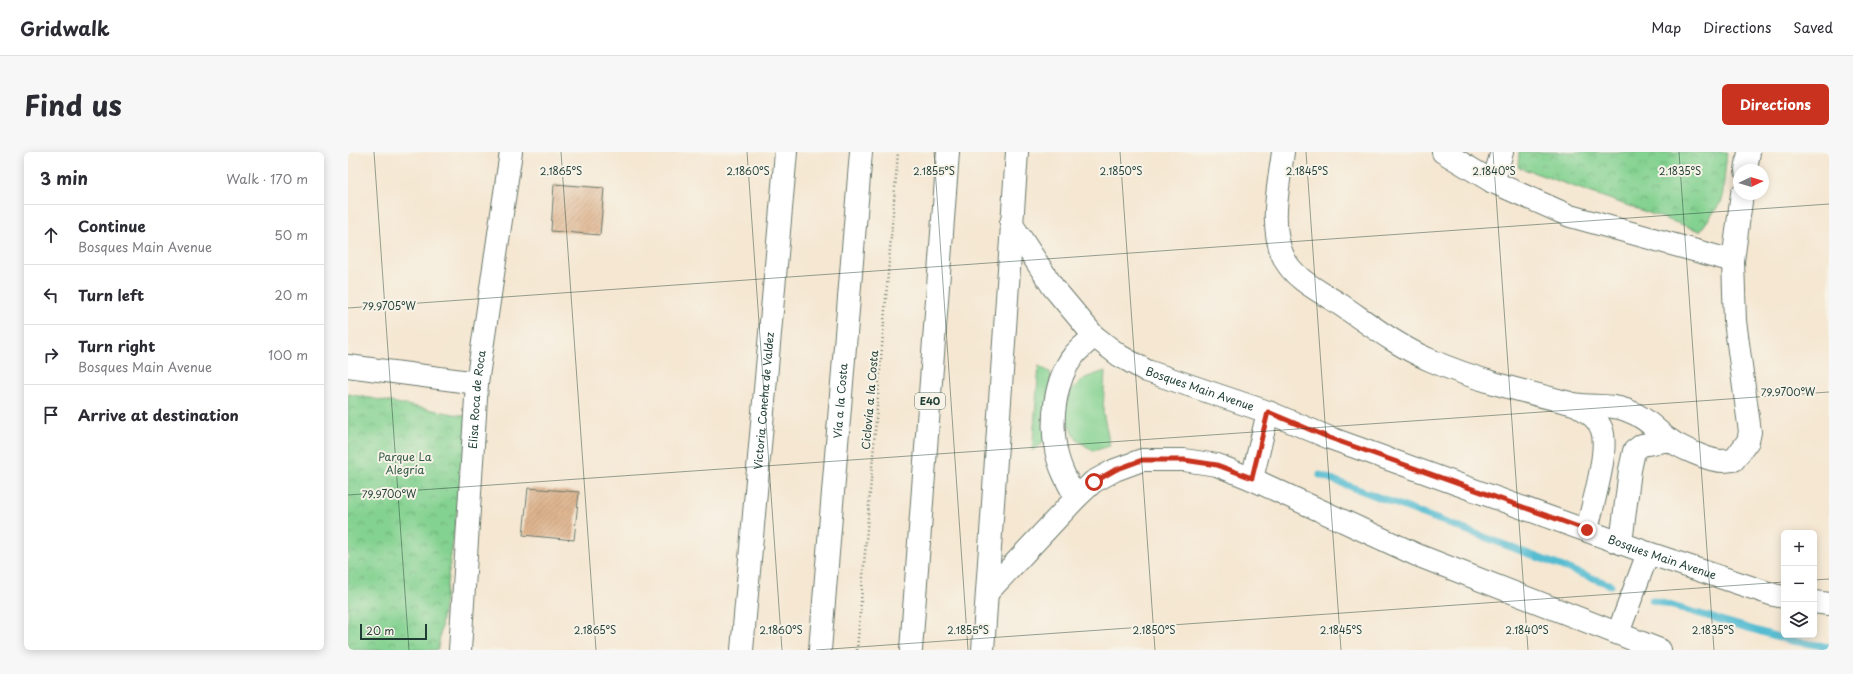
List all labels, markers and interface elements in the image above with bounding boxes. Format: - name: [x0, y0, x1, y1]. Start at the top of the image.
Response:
- text: Gridwalk: [20, 14, 110, 42]
- text: Map: [1651, 17, 1681, 38]
- text: Directions: [1703, 17, 1771, 38]
- text: Saved: [1793, 17, 1833, 38]
- text: Find us: [24, 83, 122, 126]
- button: Directions: [1722, 84, 1829, 125]
- text: 2.1865°S: [540, 163, 582, 178]
- text: 2.1860°S: [726, 163, 770, 178]
- text: 2.1855°S: [913, 163, 955, 178]
- text: 2.1850°S: [1100, 163, 1142, 178]
- text: 2.1845°S: [1286, 163, 1328, 178]
- text: 2.1840°S: [1472, 163, 1516, 178]
- text: 2.1835°S: [1659, 163, 1701, 178]
- north arrow: [1733, 164, 1769, 200]
- text: 3 min: [40, 165, 88, 191]
- text: Walk · 170 m: [226, 169, 308, 188]
- text: Continue: [78, 214, 146, 237]
- icon: ahead: [40, 224, 62, 246]
- text: 50 m: [274, 225, 308, 244]
- text: Bosques Main Avenue: [78, 237, 212, 256]
- text: Turn left: [78, 283, 144, 306]
- icon: left: [40, 284, 62, 306]
- text: 20 m: [274, 285, 308, 304]
- text: 79.9705°W: [362, 298, 416, 313]
- street label: Victoria Concha de Valdez: [749, 331, 778, 470]
- text: Turn right: [78, 334, 155, 357]
- icon: right: [40, 344, 62, 366]
- text: 100 m: [268, 345, 308, 364]
- street label: Elisa Roca de Roca: [464, 349, 490, 449]
- street label: Ciclovía a la Costa: [857, 349, 882, 450]
- text: Bosques Main Avenue: [78, 357, 212, 376]
- street label: Bosques Main Avenue: [1144, 362, 1257, 415]
- street label: Vía a la Costa: [828, 363, 852, 439]
- text: 79.9700°W: [1761, 384, 1816, 399]
- road number: E40: [915, 393, 945, 409]
- text: Arrive at destination: [78, 403, 239, 426]
- icon: arrive: [40, 404, 62, 426]
- park label: Parque La Alegría: [378, 448, 432, 478]
- route start: [1085, 473, 1103, 491]
- text: 79.9700°W: [362, 486, 417, 501]
- route end: [1578, 521, 1596, 539]
- street label: Bosques Main Avenue: [1606, 530, 1719, 583]
- map controls: [1781, 530, 1817, 638]
- button: +: [1781, 530, 1817, 566]
- button: −: [1781, 566, 1817, 602]
- button: layers: [1781, 602, 1817, 638]
- scale bar: [360, 622, 427, 641]
- text: 20 m: [366, 622, 394, 639]
- text: 2.1865°S: [574, 622, 616, 637]
- text: 2.1860°S: [759, 622, 803, 637]
- text: 2.1855°S: [947, 622, 989, 637]
- text: 2.1850°S: [1133, 622, 1175, 637]
- text: 2.1845°S: [1320, 622, 1362, 637]
- text: 2.1840°S: [1505, 622, 1549, 637]
- text: 2.1835°S: [1692, 622, 1734, 637]

